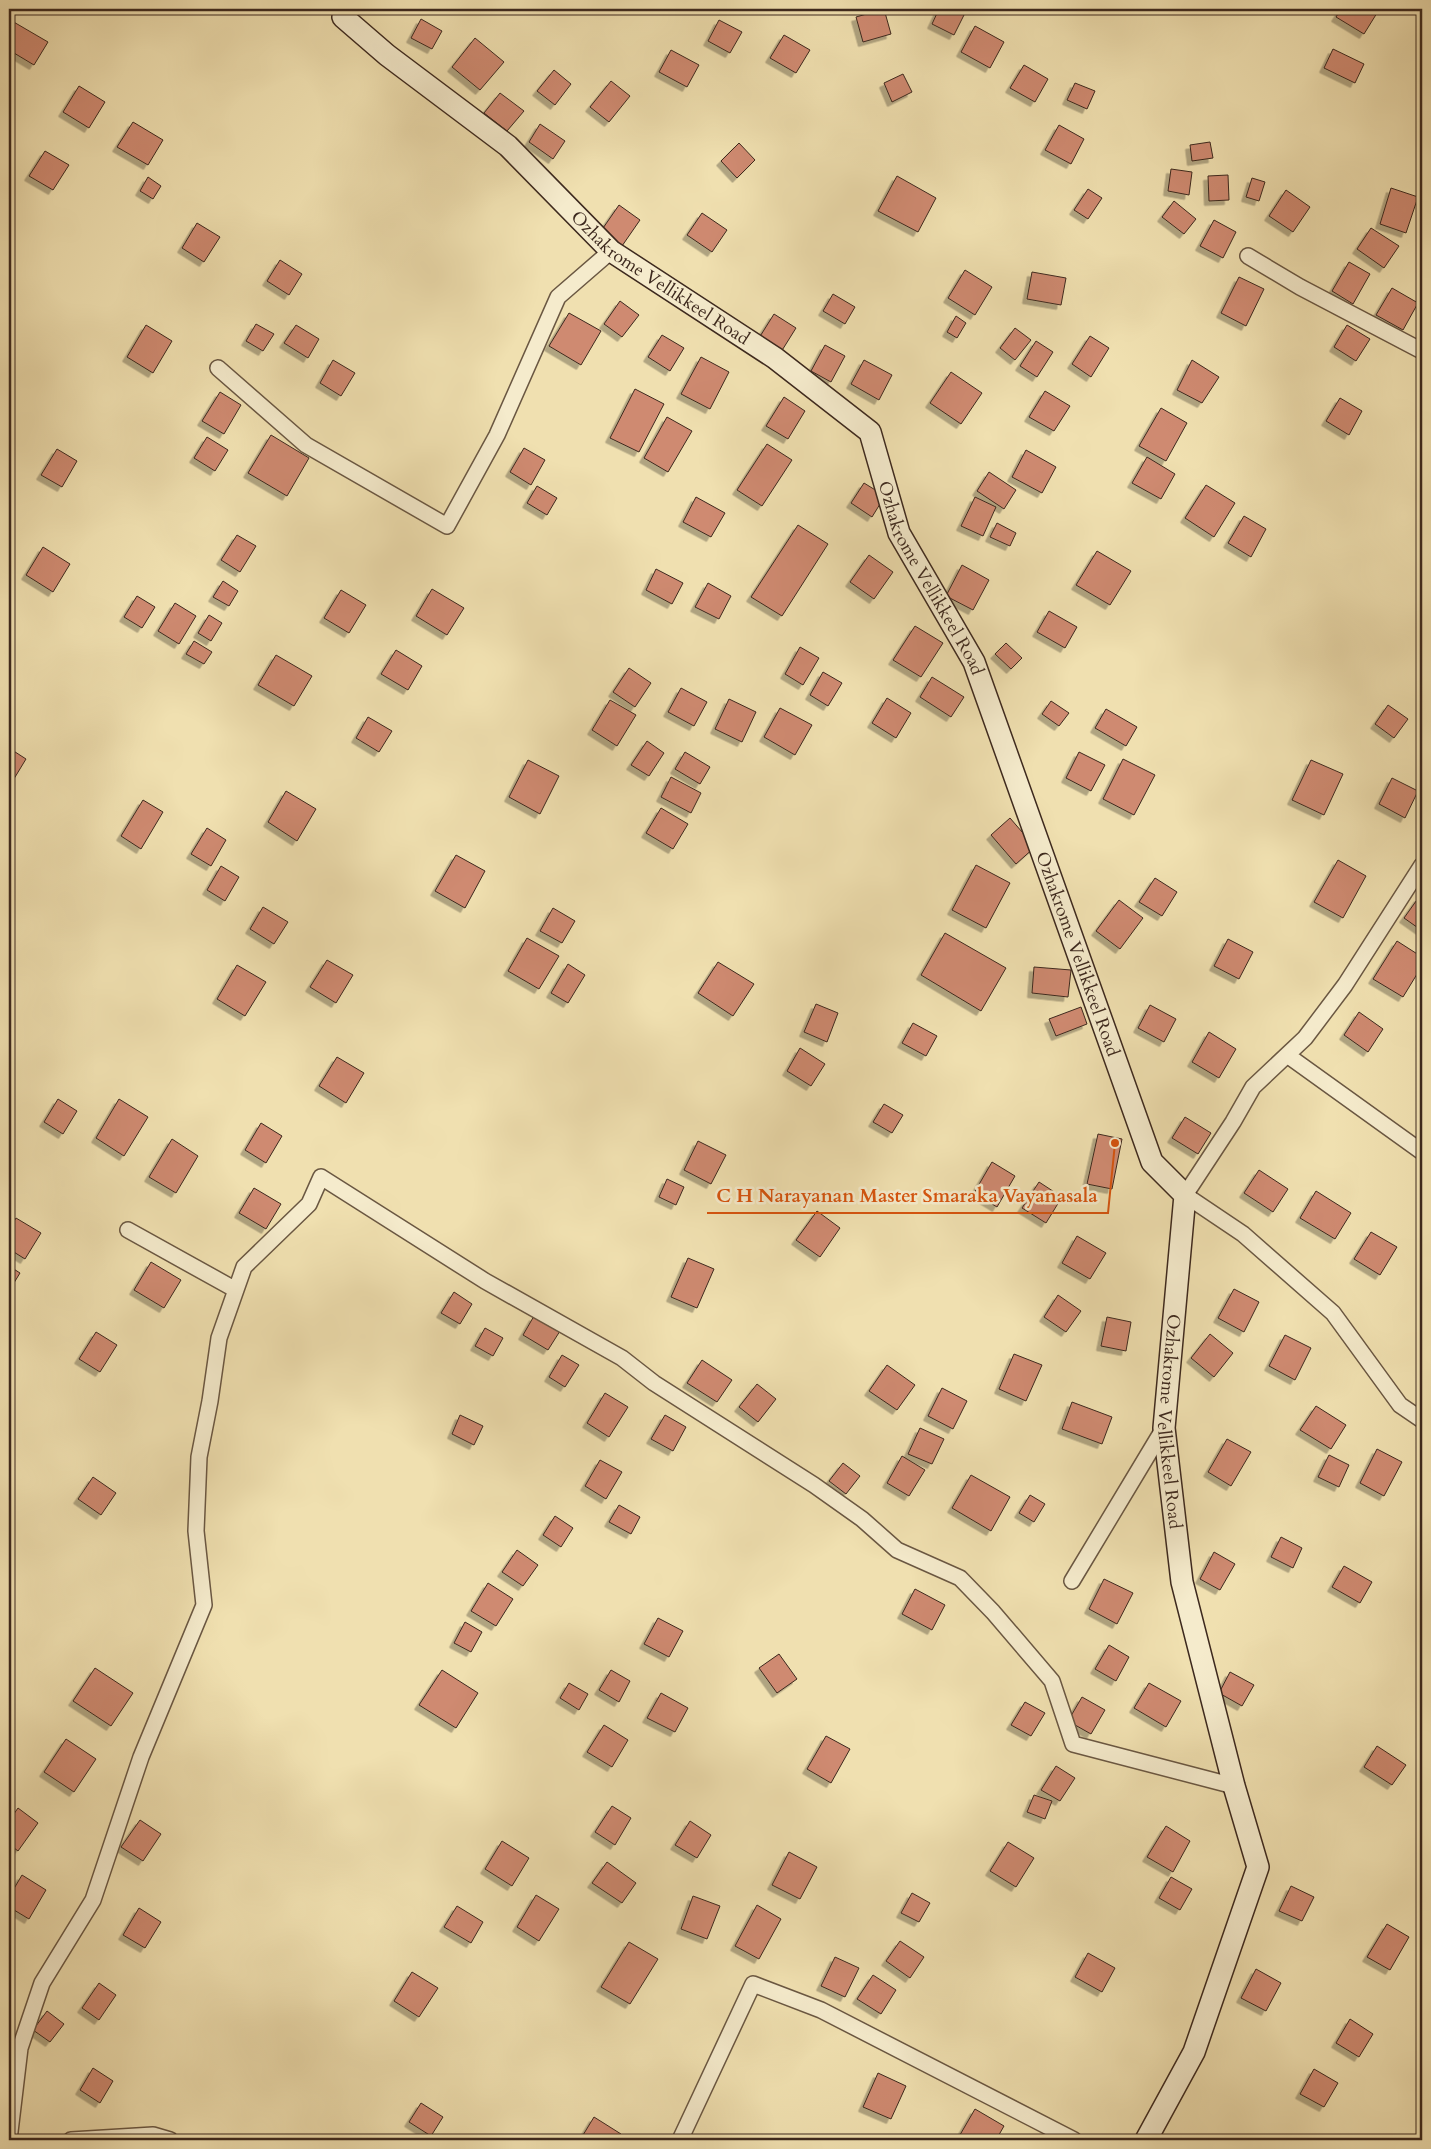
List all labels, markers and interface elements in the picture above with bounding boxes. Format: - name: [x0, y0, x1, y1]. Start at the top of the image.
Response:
- street label: Ozhakrome Vellikkeel Road: [565, 205, 755, 351]
- street label: Ozhakrome Vellikkeel Road: [872, 478, 990, 679]
- street label: Ozhakrome Vellikkeel Road: [1029, 848, 1126, 1060]
- callout: C H Narayanan Master Smaraka Vayanasala: [707, 1179, 1108, 1213]
- text: C H Narayanan Master Smaraka Vayanasala: [716, 1183, 1098, 1209]
- street label: Ozhakrome Vellikkeel Road: [1151, 1313, 1188, 1531]

